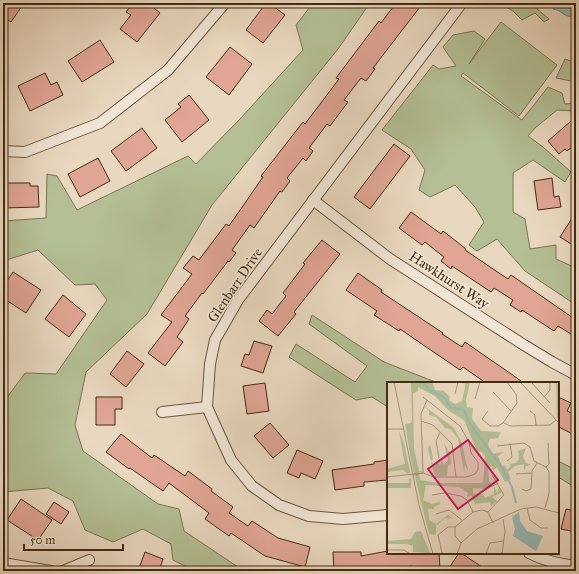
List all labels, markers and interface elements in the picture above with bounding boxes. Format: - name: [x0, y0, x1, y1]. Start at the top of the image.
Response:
- street label: Glenbarr Drive: [204, 244, 266, 325]
- street label: Hawkhurst Way: [406, 248, 493, 312]
- inset map: [387, 382, 559, 554]
- scale bar: [24, 526, 123, 552]
- text: 50 m: [30, 533, 55, 547]

